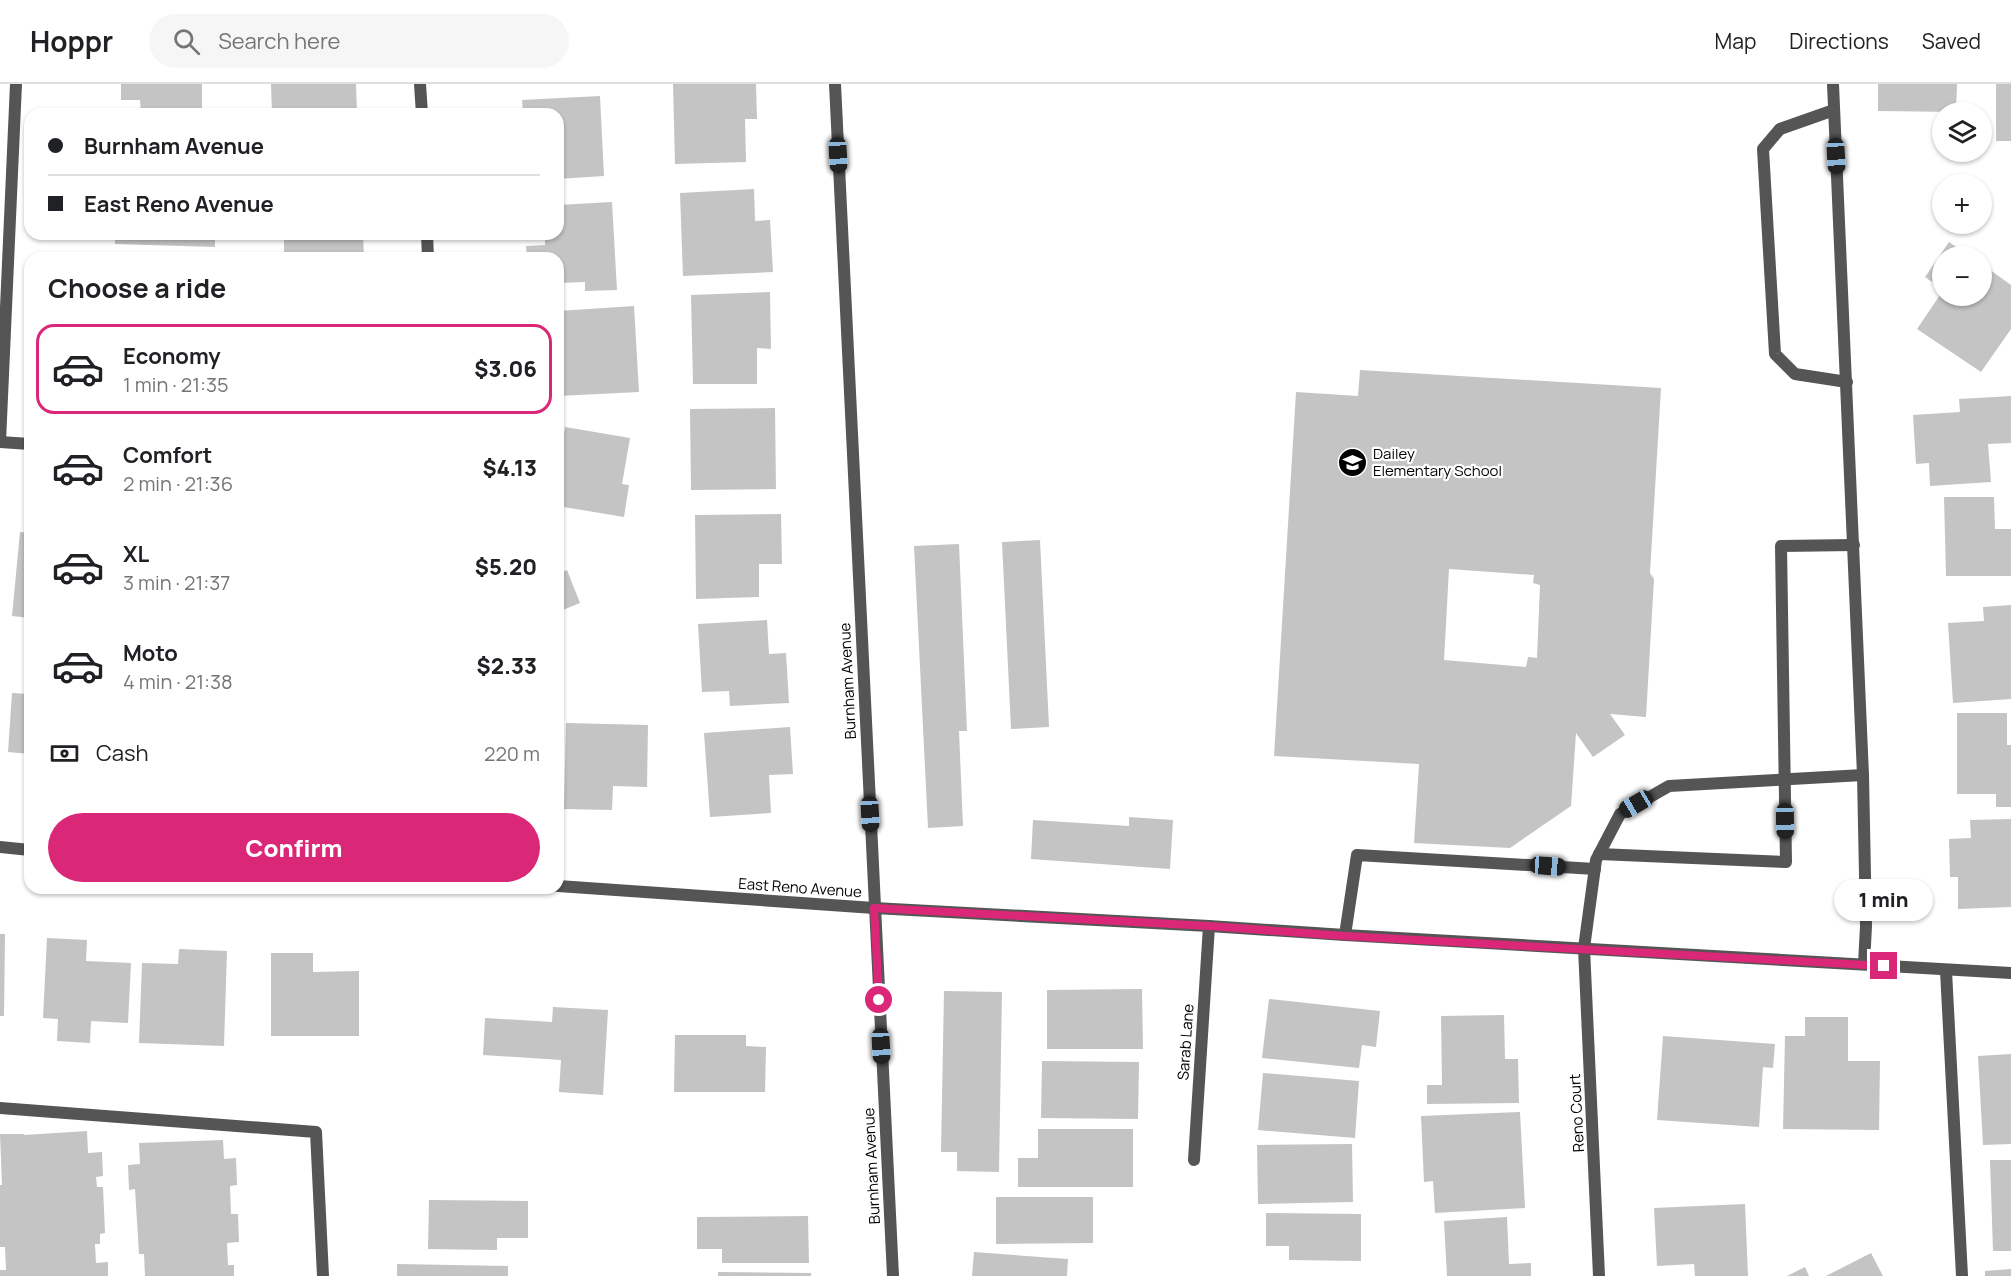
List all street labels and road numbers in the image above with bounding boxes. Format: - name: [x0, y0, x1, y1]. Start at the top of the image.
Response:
- street label: Burnham Avenue: [834, 622, 861, 740]
- street label: East Reno Avenue: [738, 873, 863, 902]
- street label: Sarab Lane: [1172, 1003, 1199, 1081]
- street label: Reno Court: [1564, 1073, 1589, 1153]
- street label: Burnham Avenue: [858, 1107, 885, 1225]

